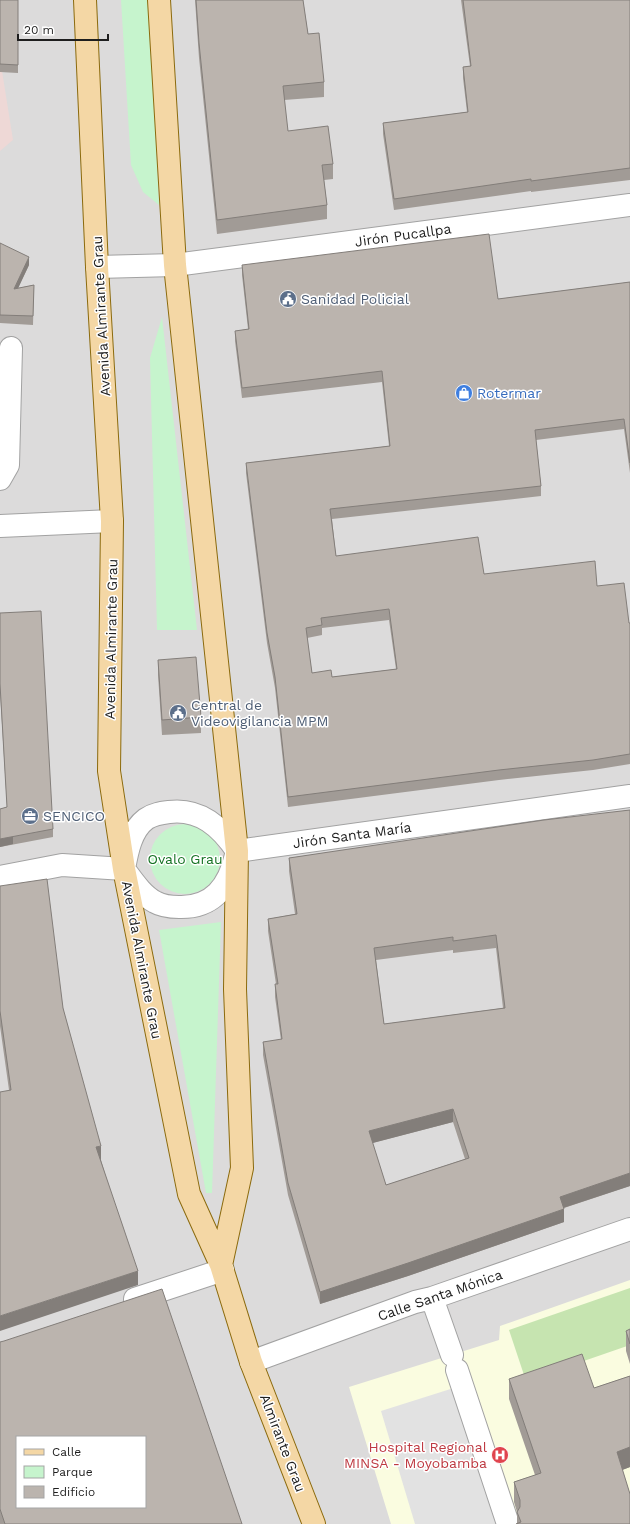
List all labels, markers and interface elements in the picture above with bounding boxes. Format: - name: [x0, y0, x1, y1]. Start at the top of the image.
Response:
- scale bar: [18, 16, 108, 42]
- text: 20 m: [24, 23, 54, 37]
- street label: Jirón Pucallpa: [354, 220, 452, 250]
- street label: Avenida Almirante Grau: [89, 235, 113, 397]
- public building icon: Sanidad Policial: [278, 289, 298, 309]
- place label: Sanidad Policial: [301, 291, 410, 307]
- shop icon: Rotermar: [454, 383, 474, 403]
- place label: Rotermar: [477, 385, 541, 401]
- street label: Avenida Almirante Grau: [102, 559, 120, 719]
- place label: Central de Videovigilancia MPM: [191, 697, 329, 729]
- public building icon: Central de Videovigilancia MPM: [168, 703, 188, 723]
- office icon: SENCICO: [20, 806, 40, 826]
- place label: SENCICO: [43, 808, 105, 824]
- street label: Jirón Santa María: [292, 819, 412, 851]
- park label: Ovalo Grau: [147, 851, 223, 867]
- street label: Avenida Almirante Grau: [119, 880, 165, 1040]
- street label: Calle Santa Mónica: [376, 1266, 505, 1324]
- street label: Almirante Grau: [257, 1392, 309, 1494]
- legend: [16, 1436, 146, 1508]
- place label: Hospital Regional MINSA - Moyobamba: [344, 1439, 488, 1471]
- text: Calle: [52, 1445, 81, 1459]
- hospital icon: Hospital Regional MINSA - Moyobamba: [490, 1445, 510, 1465]
- text: Parque: [52, 1465, 93, 1479]
- text: Edificio: [52, 1485, 95, 1499]

